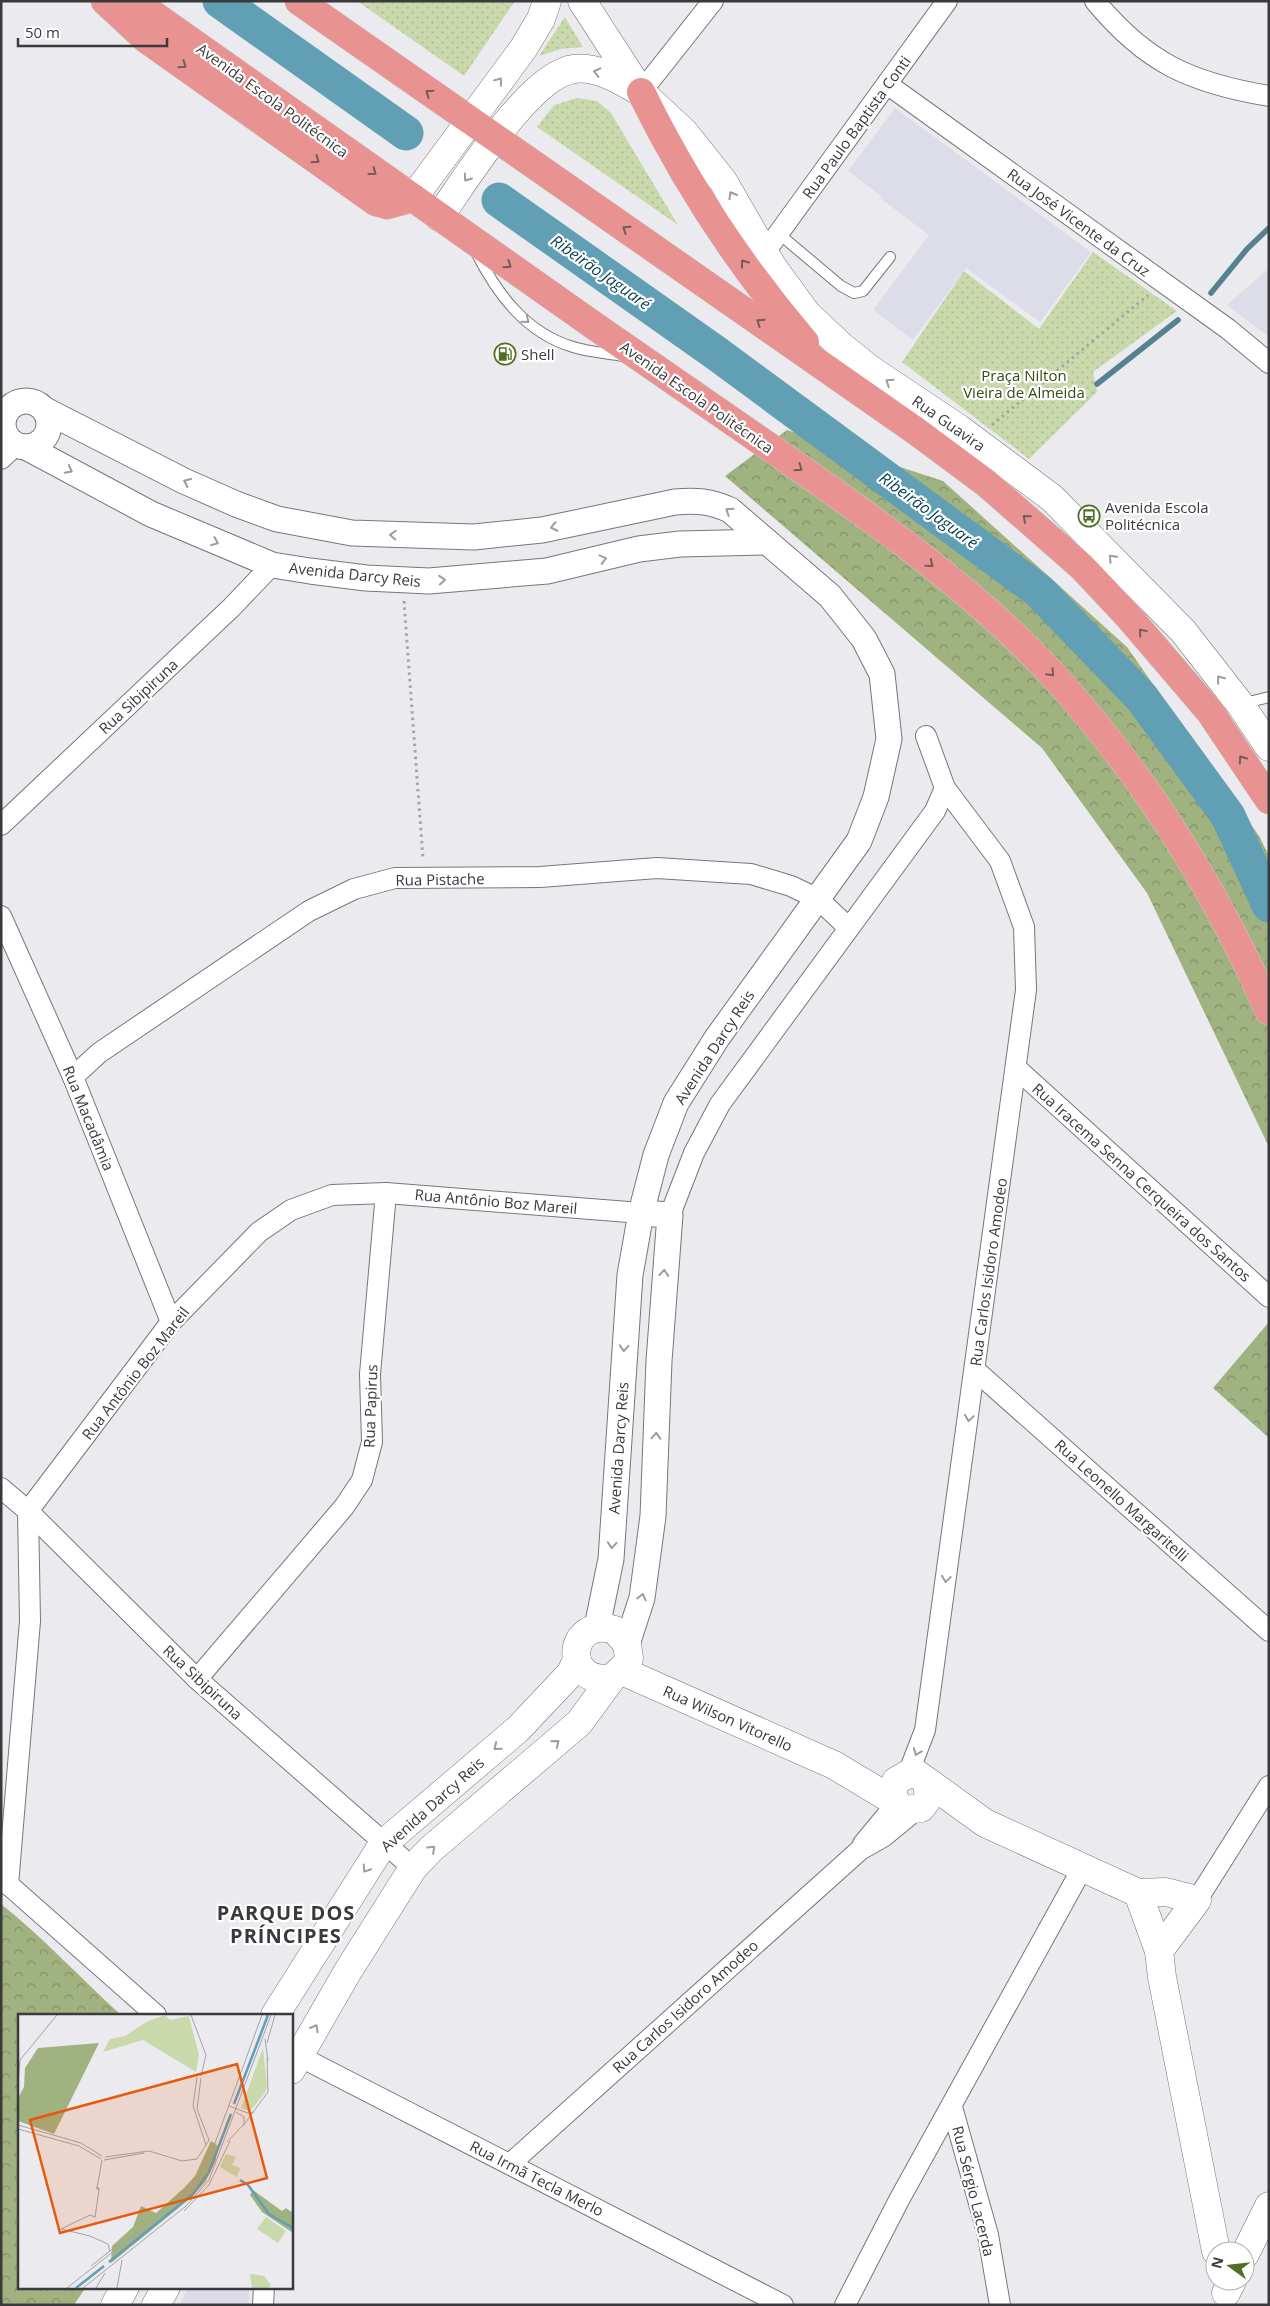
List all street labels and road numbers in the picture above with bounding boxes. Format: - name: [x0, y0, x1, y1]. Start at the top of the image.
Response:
- street label: Avenida Escola Politécnica: [193, 38, 353, 162]
- street label: Rua Paulo Baptista Conti: [797, 52, 915, 202]
- street label: Rua José Vicente da Cruz: [1004, 163, 1154, 281]
- street label: Avenida Escola Politécnica: [616, 336, 778, 458]
- street label: Rua Guavira: [909, 390, 989, 456]
- street label: Avenida Darcy Reis: [288, 557, 422, 591]
- street label: Rua Sibipiruna: [94, 654, 182, 738]
- street label: Rua Pistache: [395, 868, 485, 890]
- street label: Avenida Darcy Reis: [670, 986, 758, 1108]
- street label: Rua Macadâmia: [59, 1063, 119, 1173]
- street label: Rua Iracema Senna Cerqueira dos Santos: [1028, 1078, 1256, 1286]
- street label: Rua Carlos Isidoro Amodeo: [965, 1177, 1011, 1367]
- street label: Rua Antônio Boz Mareil: [414, 1184, 578, 1218]
- street label: Rua Antônio Boz Mareil: [77, 1303, 193, 1443]
- street label: Rua Papirus: [359, 1364, 381, 1448]
- street label: Avenida Darcy Reis: [603, 1381, 633, 1515]
- street label: Rua Leonello Margaritelli: [1051, 1435, 1193, 1565]
- street label: Rua Sibipiruna: [159, 1640, 247, 1724]
- street label: Rua Wilson Vitorello: [660, 1680, 796, 1756]
- street label: Avenida Darcy Reis: [376, 1752, 488, 1856]
- street label: Rua Carlos Isidoro Amodeo: [608, 1935, 762, 2077]
- street label: Rua Sérgio Lacerda: [948, 2124, 1000, 2258]
- street label: Rua Irmã Tecla Merlo: [467, 2136, 607, 2220]

